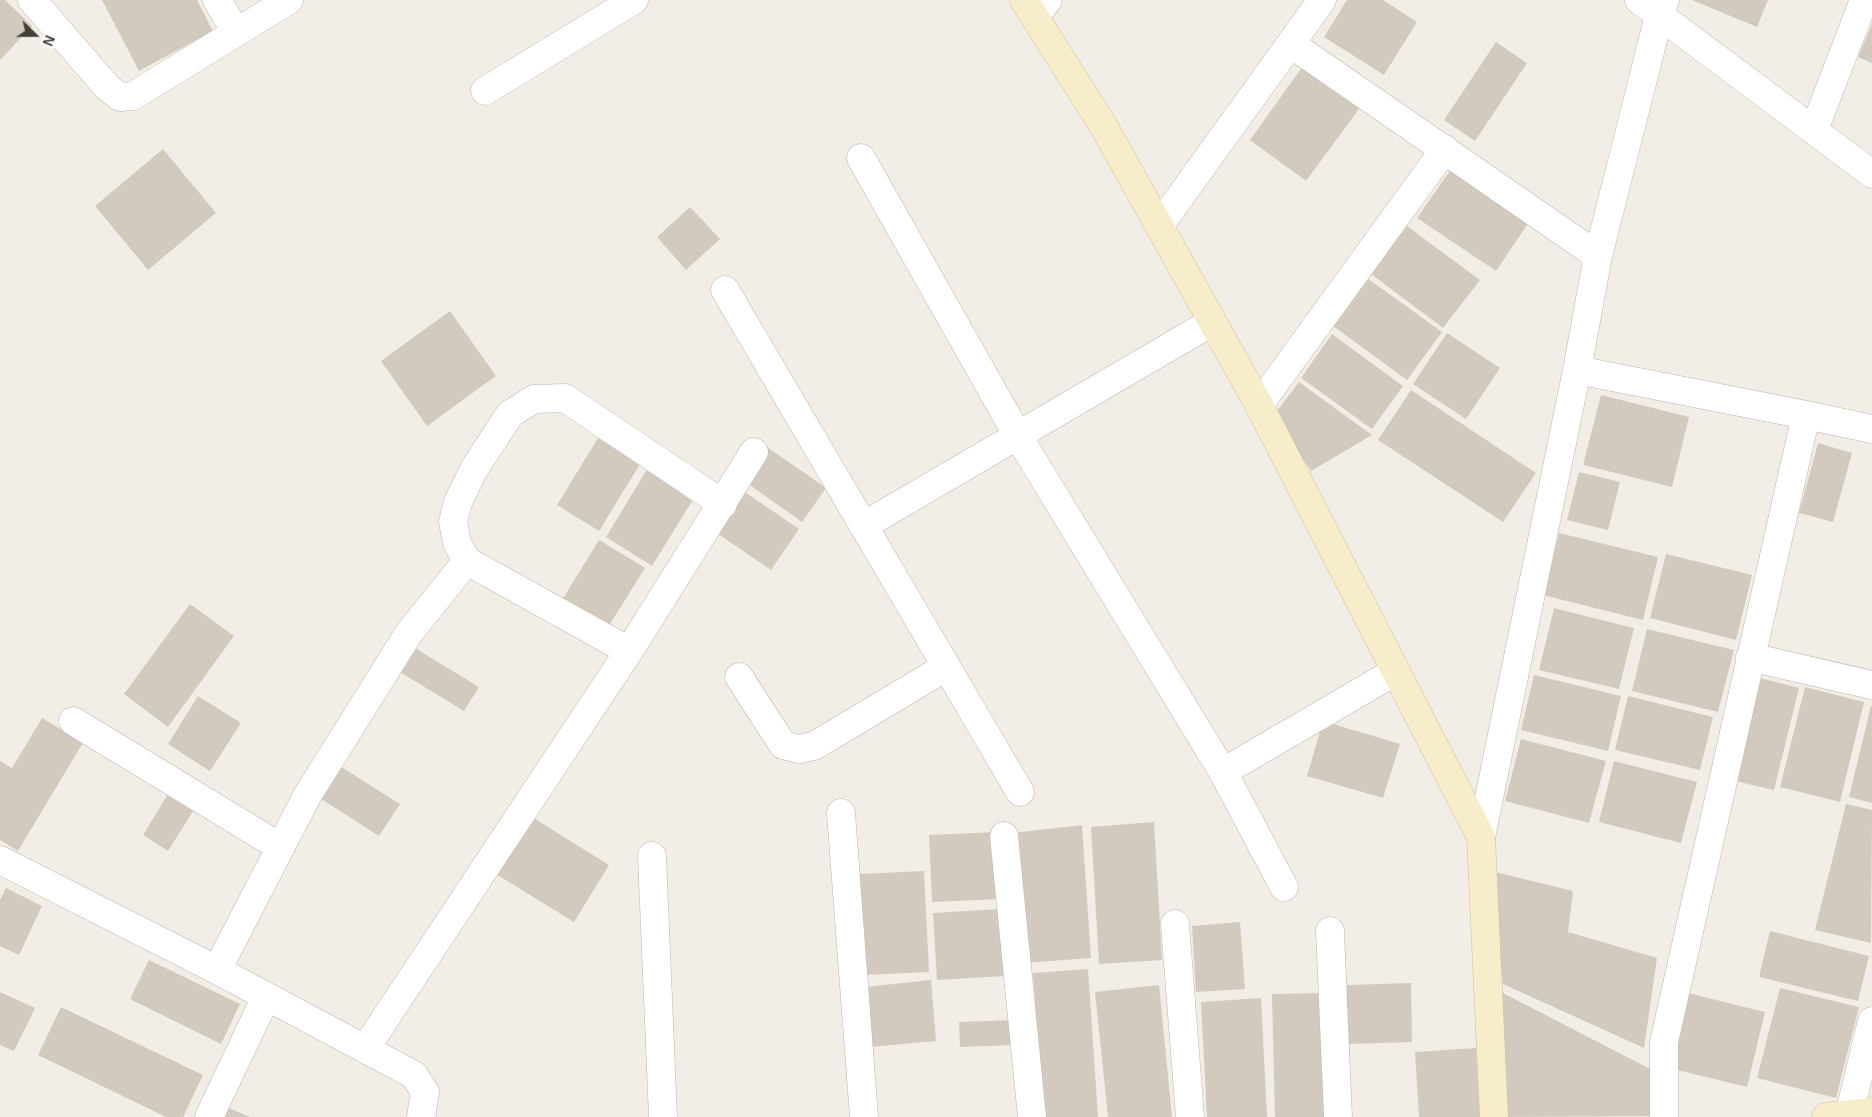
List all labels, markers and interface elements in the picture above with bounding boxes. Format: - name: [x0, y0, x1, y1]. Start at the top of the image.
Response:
- north arrow: [10, 10, 60, 60]
- text: N: [40, 33, 58, 48]

